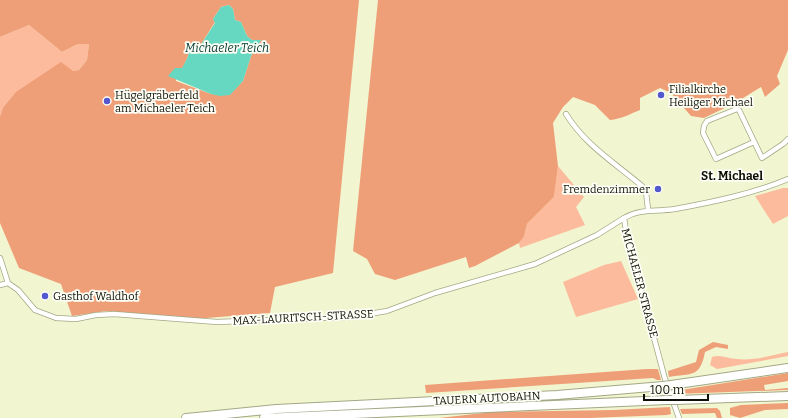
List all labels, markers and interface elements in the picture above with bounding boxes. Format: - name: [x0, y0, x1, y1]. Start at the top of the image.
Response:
- water label: Michaeler Teich: [185, 41, 269, 55]
- place label: Filialkirche Heiliger Michael: [669, 83, 753, 109]
- place label: Hügelgräberfeld am Michaeler Teich: [115, 89, 215, 115]
- marker: Filialkirche Heiliger Michael: [656, 90, 666, 100]
- marker: Hügelgräberfeld am Michaeler Teich: [102, 96, 112, 106]
- district label: St. Michael: [701, 169, 763, 183]
- place label: Fremdenzimmer: [563, 183, 650, 196]
- marker: Fremdenzimmer: [653, 184, 663, 194]
- street label: MICHAELER STRASSE: [619, 227, 660, 339]
- place label: Gasthof Waldhof: [53, 290, 140, 303]
- marker: Gasthof Waldhof: [40, 291, 50, 301]
- street label: MAX-LAURITSCH-STRASSE: [232, 307, 374, 328]
- scale bar: [644, 376, 708, 402]
- text: 100 m: [650, 383, 685, 397]
- street label: TAUERN AUTOBAHN: [433, 389, 541, 408]

